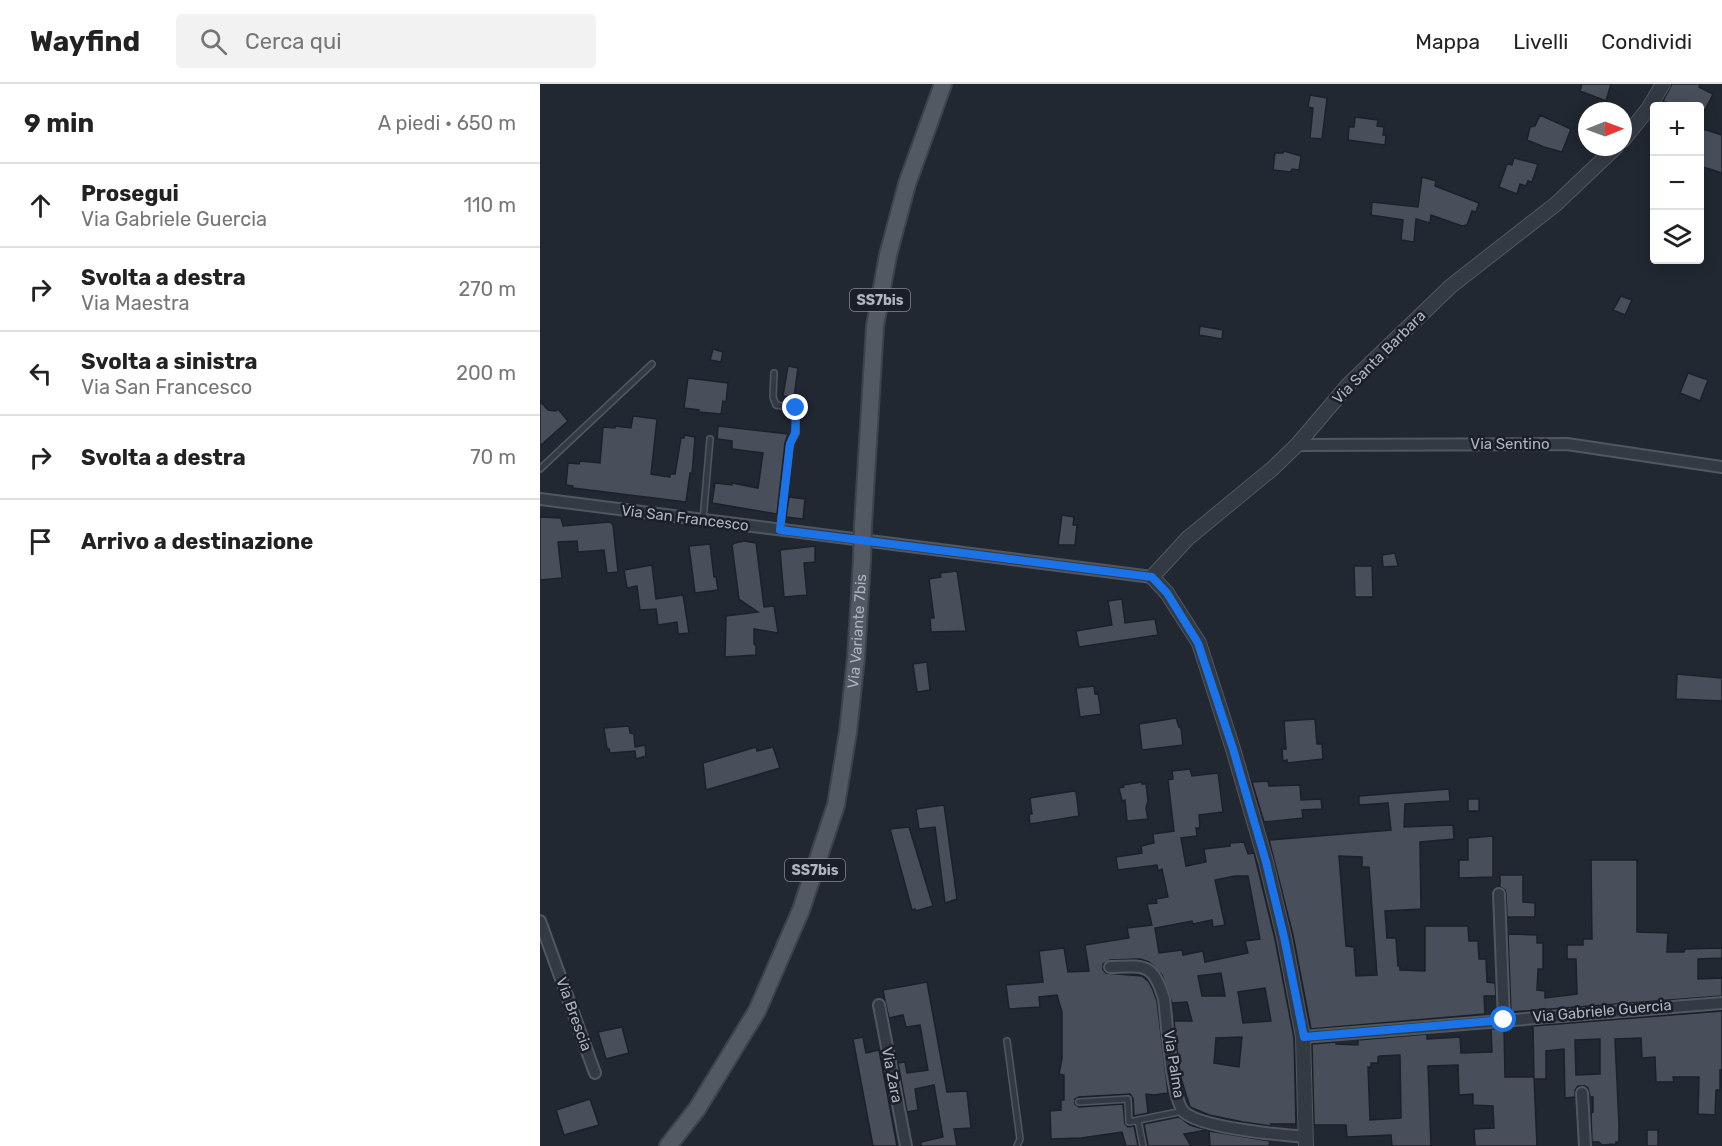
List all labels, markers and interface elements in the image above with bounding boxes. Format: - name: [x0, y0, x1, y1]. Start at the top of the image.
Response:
- search box: [176, 14, 596, 68]
- text: Wayfind: [30, 25, 140, 58]
- icon: search: [197, 25, 230, 58]
- text: Cerca qui: [245, 28, 342, 55]
- text: Mappa: [1415, 29, 1480, 54]
- text: Livelli: [1513, 29, 1568, 54]
- text: Condividi: [1601, 29, 1692, 54]
- north arrow: [1578, 102, 1632, 156]
- map controls: [1650, 102, 1704, 264]
- button: +: [1650, 102, 1704, 156]
- text: 9 min: [24, 108, 94, 139]
- text: A piedi · 650 m: [378, 111, 516, 135]
- button: −: [1650, 156, 1704, 210]
- text: Prosegui: [81, 180, 179, 207]
- icon: ahead: [24, 189, 57, 222]
- text: 110 m: [464, 193, 516, 217]
- text: Via Gabriele Guercia: [81, 207, 267, 231]
- button: layers: [1650, 210, 1704, 264]
- text: Svolta a destra: [81, 264, 246, 291]
- icon: right: [24, 273, 57, 306]
- text: 270 m: [459, 277, 516, 301]
- road number: SS7bis: [850, 289, 910, 311]
- text: Via Maestra: [81, 291, 189, 315]
- street label: Via Santa Barbara: [1328, 306, 1430, 408]
- text: Svolta a sinistra: [81, 348, 258, 375]
- icon: left: [24, 357, 57, 390]
- text: 200 m: [456, 361, 516, 385]
- text: Via San Francesco: [81, 375, 252, 399]
- route end: [782, 394, 808, 420]
- street label: Via Sentino: [1470, 435, 1550, 453]
- icon: right: [24, 441, 57, 474]
- text: Svolta a destra: [81, 444, 246, 471]
- text: 70 m: [470, 445, 516, 469]
- street label: Via San Francesco: [620, 501, 750, 535]
- icon: arrive: [24, 525, 57, 558]
- text: Arrivo a destinazione: [81, 528, 313, 555]
- street label: Via Variante 7bis: [844, 573, 870, 689]
- road number: SS7bis: [785, 859, 845, 881]
- street label: Via Brescia: [552, 975, 596, 1053]
- street label: Via Gabriele Guercia: [1532, 996, 1672, 1026]
- route start: [1490, 1006, 1516, 1032]
- street label: Via Palma: [1160, 1029, 1188, 1099]
- street label: Via Zara: [878, 1046, 906, 1104]

